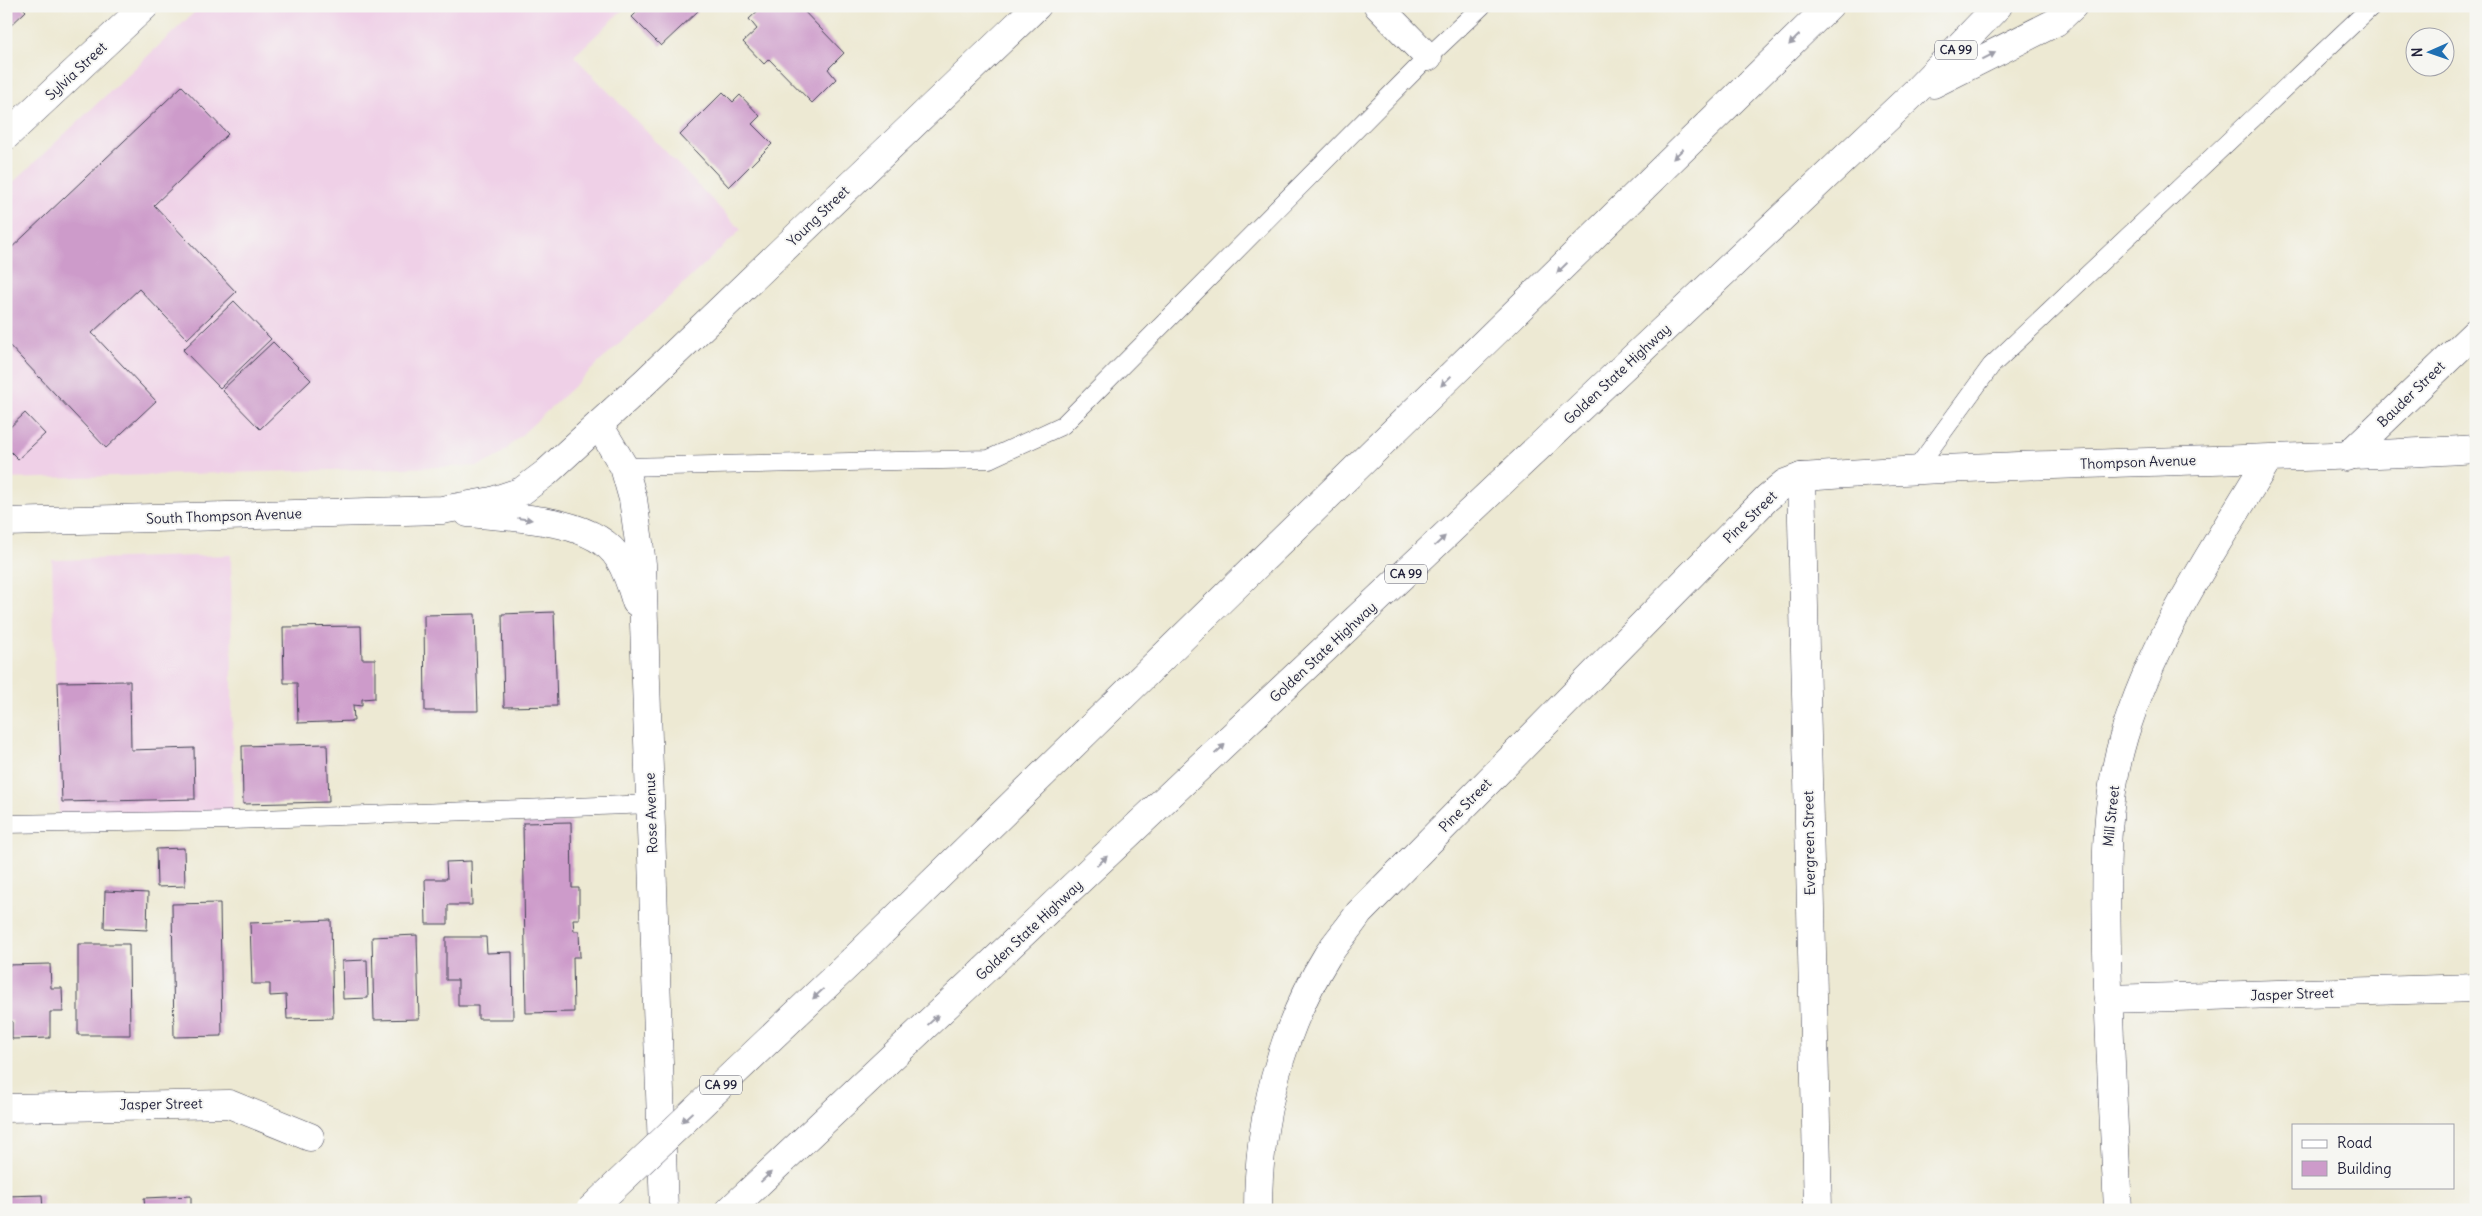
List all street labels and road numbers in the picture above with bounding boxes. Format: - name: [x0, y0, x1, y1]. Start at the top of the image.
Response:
- street label: Sylvia Street: [42, 38, 111, 104]
- road number: CA 99: [1935, 40, 1977, 60]
- street label: Young Street: [783, 182, 853, 250]
- street label: Golden State Highway: [1560, 320, 1674, 428]
- street label: Bauder Street: [2373, 357, 2449, 431]
- street label: Thompson Avenue: [2080, 451, 2196, 473]
- street label: Pine Street: [1719, 487, 1781, 547]
- street label: South Thompson Avenue: [146, 504, 302, 528]
- road number: CA 99: [1385, 564, 1427, 584]
- street label: Golden State Highway: [1266, 598, 1380, 706]
- street label: Rose Avenue: [641, 772, 661, 854]
- street label: Pine Street: [1435, 774, 1495, 836]
- street label: Mill Street: [2099, 784, 2123, 847]
- street label: Evergreen Street: [1799, 790, 1819, 896]
- street label: Golden State Highway: [972, 876, 1086, 984]
- street label: Jasper Street: [2250, 984, 2334, 1004]
- road number: CA 99: [700, 1076, 742, 1094]
- street label: Jasper Street: [119, 1094, 203, 1114]

